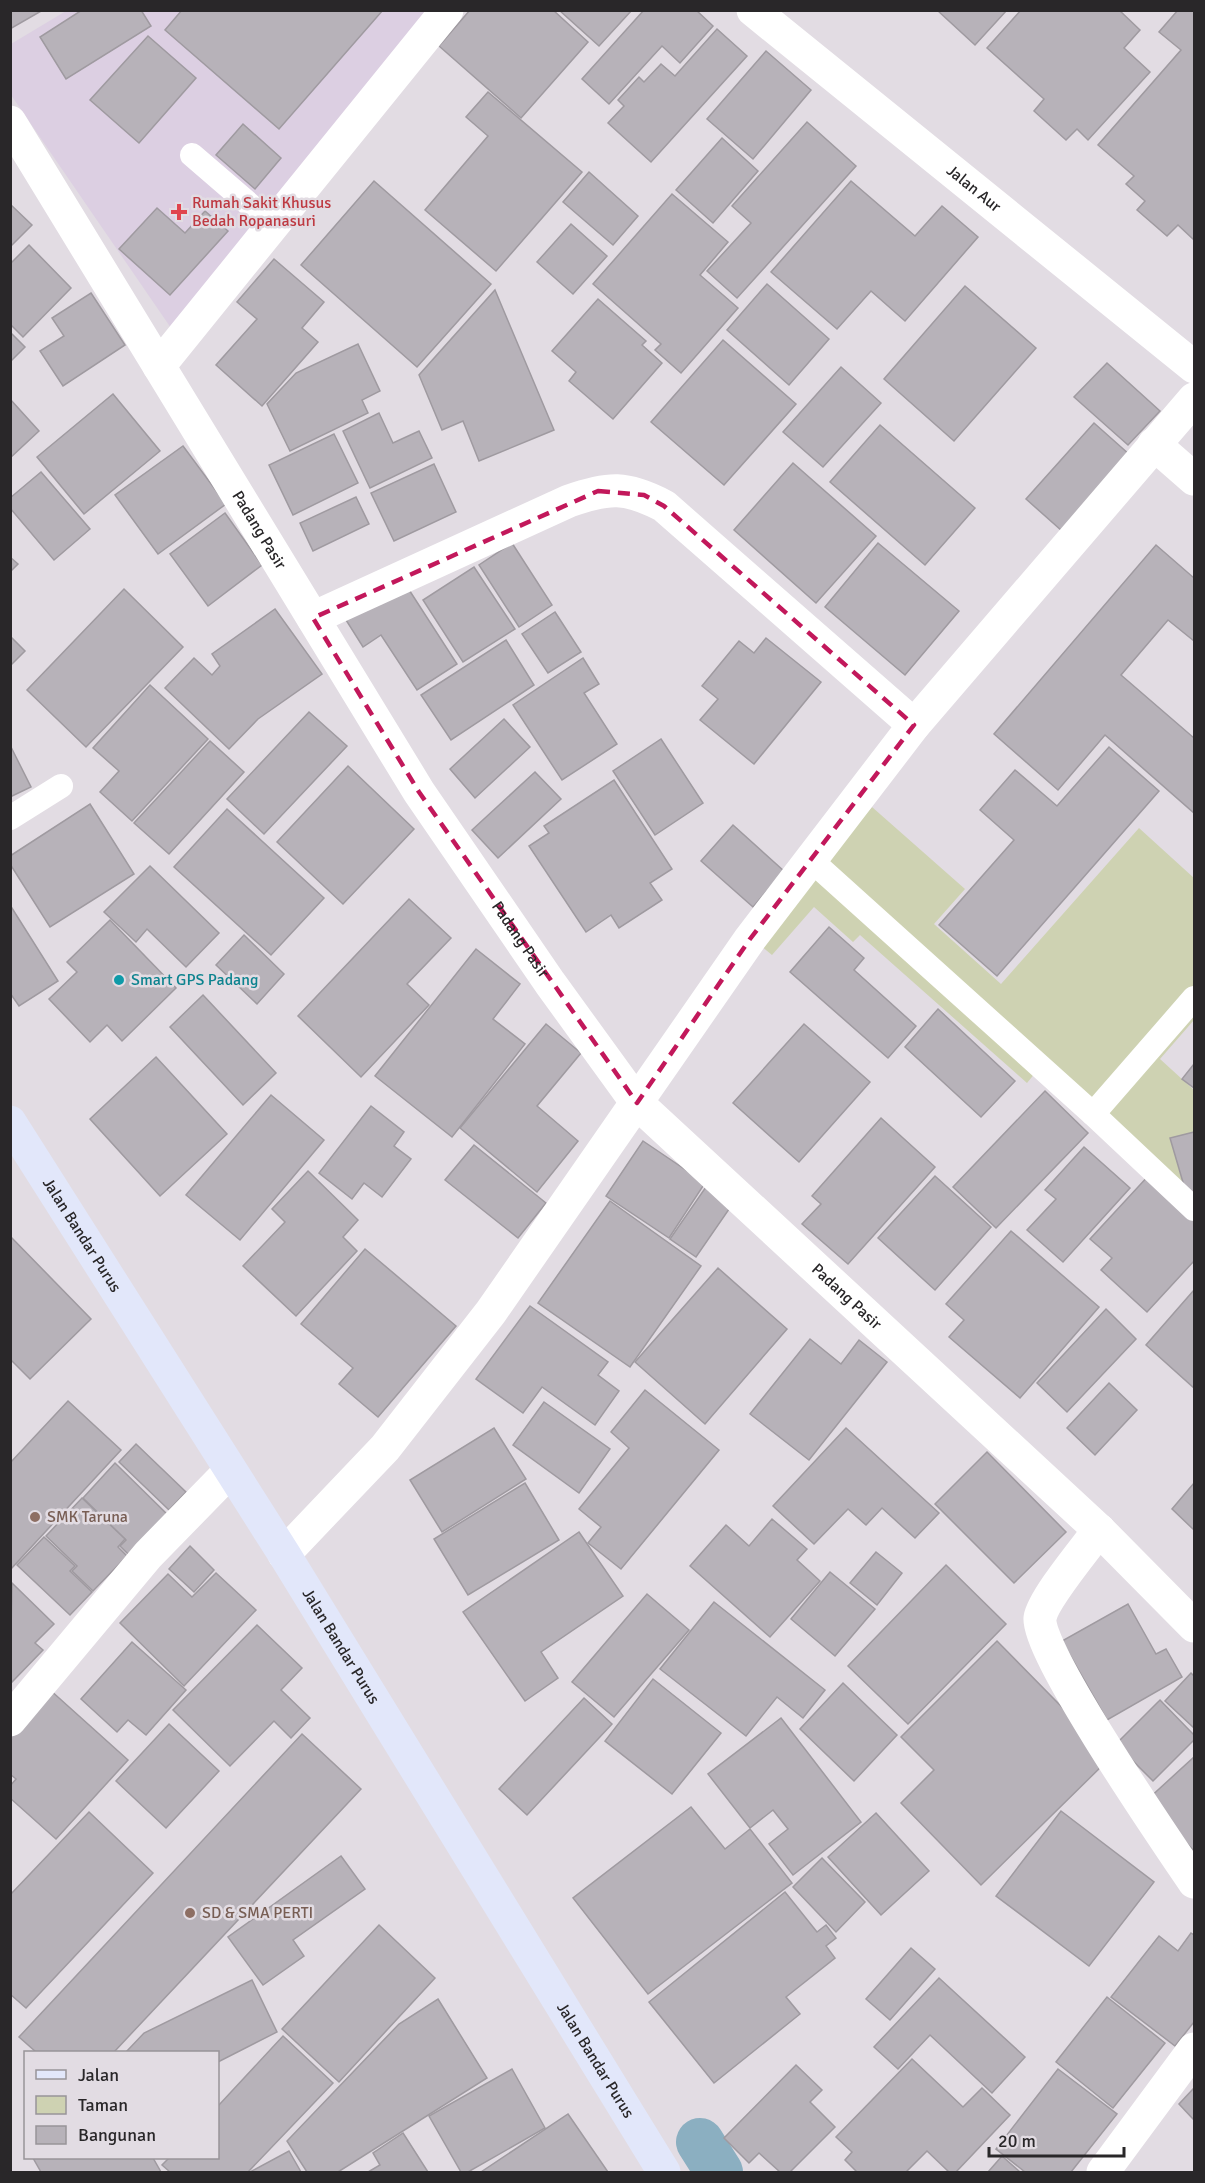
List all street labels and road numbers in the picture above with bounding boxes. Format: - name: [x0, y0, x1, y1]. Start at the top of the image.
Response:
- street label: Jalan Aur: [942, 161, 1005, 217]
- street label: Padang Pasir: [228, 487, 291, 573]
- street label: Padang Pasir: [487, 898, 554, 982]
- street label: Jalan Bandar Purus: [38, 1174, 126, 1296]
- street label: Padang Pasir: [807, 1259, 886, 1334]
- street label: Jalan Bandar Purus: [298, 1585, 384, 1708]
- street label: Jalan Bandar Purus: [552, 1999, 638, 2122]

